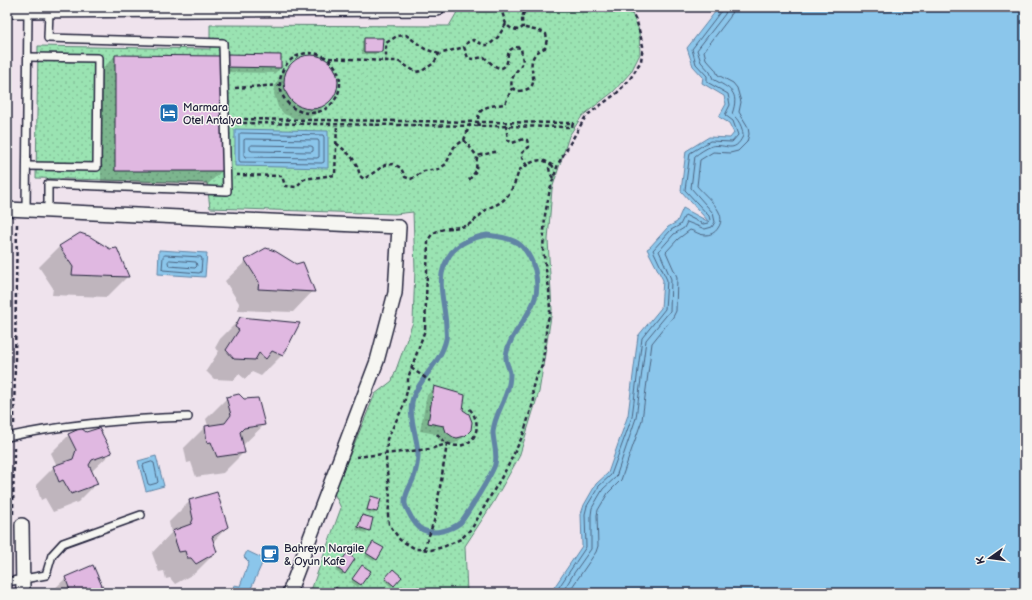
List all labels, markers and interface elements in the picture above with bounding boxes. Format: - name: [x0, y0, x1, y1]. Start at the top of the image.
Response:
- place label: Marmara Otel Antalya: [183, 101, 242, 127]
- hotel icon: Marmara Otel Antalya: [158, 102, 180, 124]
- north arrow: [970, 538, 1010, 578]
- place label: Bahreyn Nargile & Oyun Kafe: [284, 542, 365, 568]
- cafe icon: Bahreyn Nargile & Oyun Kafe: [259, 543, 281, 565]
- text: K: [973, 555, 988, 566]

